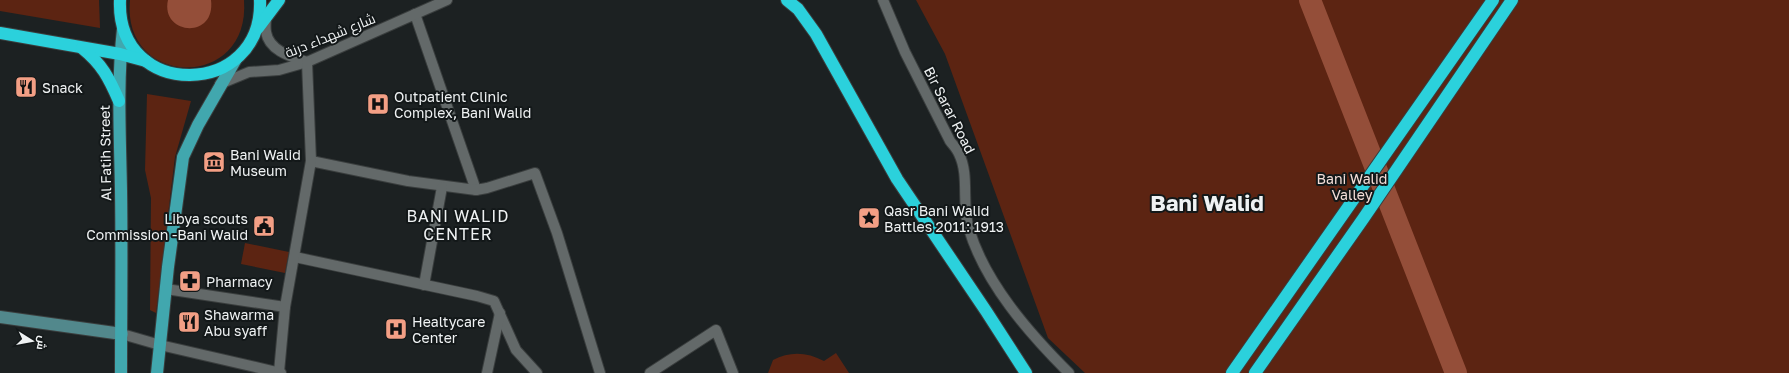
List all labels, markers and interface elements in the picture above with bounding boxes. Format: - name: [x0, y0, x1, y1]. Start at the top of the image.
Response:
- street label: شارع شهداء درنة: [282, 9, 378, 62]
- street label: Bir Sarar Road: [921, 64, 979, 156]
- restaurant icon: Snack: [13, 74, 39, 100]
- place label: Snack: [42, 79, 83, 96]
- place label: Outpatient Clinic Complex, Bani Walid: [394, 88, 531, 121]
- hospital icon: Outpatient Clinic Complex, Bani Walid: [365, 91, 391, 117]
- street label: Al Fatih Street: [96, 105, 114, 201]
- place label: Bani Walid Museum: [230, 146, 301, 179]
- museum icon: Bani Walid Museum: [201, 149, 227, 175]
- park label: Bani Walid Valley: [1317, 170, 1387, 203]
- district label: Bani Walid: [1150, 189, 1264, 216]
- place label: Qasr Bani Walid Battles 2011: 1913: [884, 202, 1004, 235]
- place icon: Qasr Bani Walid Battles 2011: 1913: [856, 205, 882, 231]
- district label: BANI WALID CENTER: [407, 206, 509, 244]
- place label: Libya scouts Commission -Bani Walid: [86, 210, 248, 243]
- public building icon: Libya scouts Commission -Bani Walid: [251, 213, 277, 239]
- pharmacy icon: Pharmacy: [177, 268, 203, 294]
- place label: Pharmacy: [206, 273, 273, 290]
- place label: Shawarma Abu syaff: [204, 306, 274, 339]
- restaurant icon: Shawarma Abu syaff: [176, 309, 202, 335]
- place label: Healtycare Center: [412, 313, 485, 346]
- hospital icon: Healtycare Center: [383, 316, 409, 342]
- north arrow: [12, 321, 52, 361]
- text: ش: [34, 335, 50, 351]

